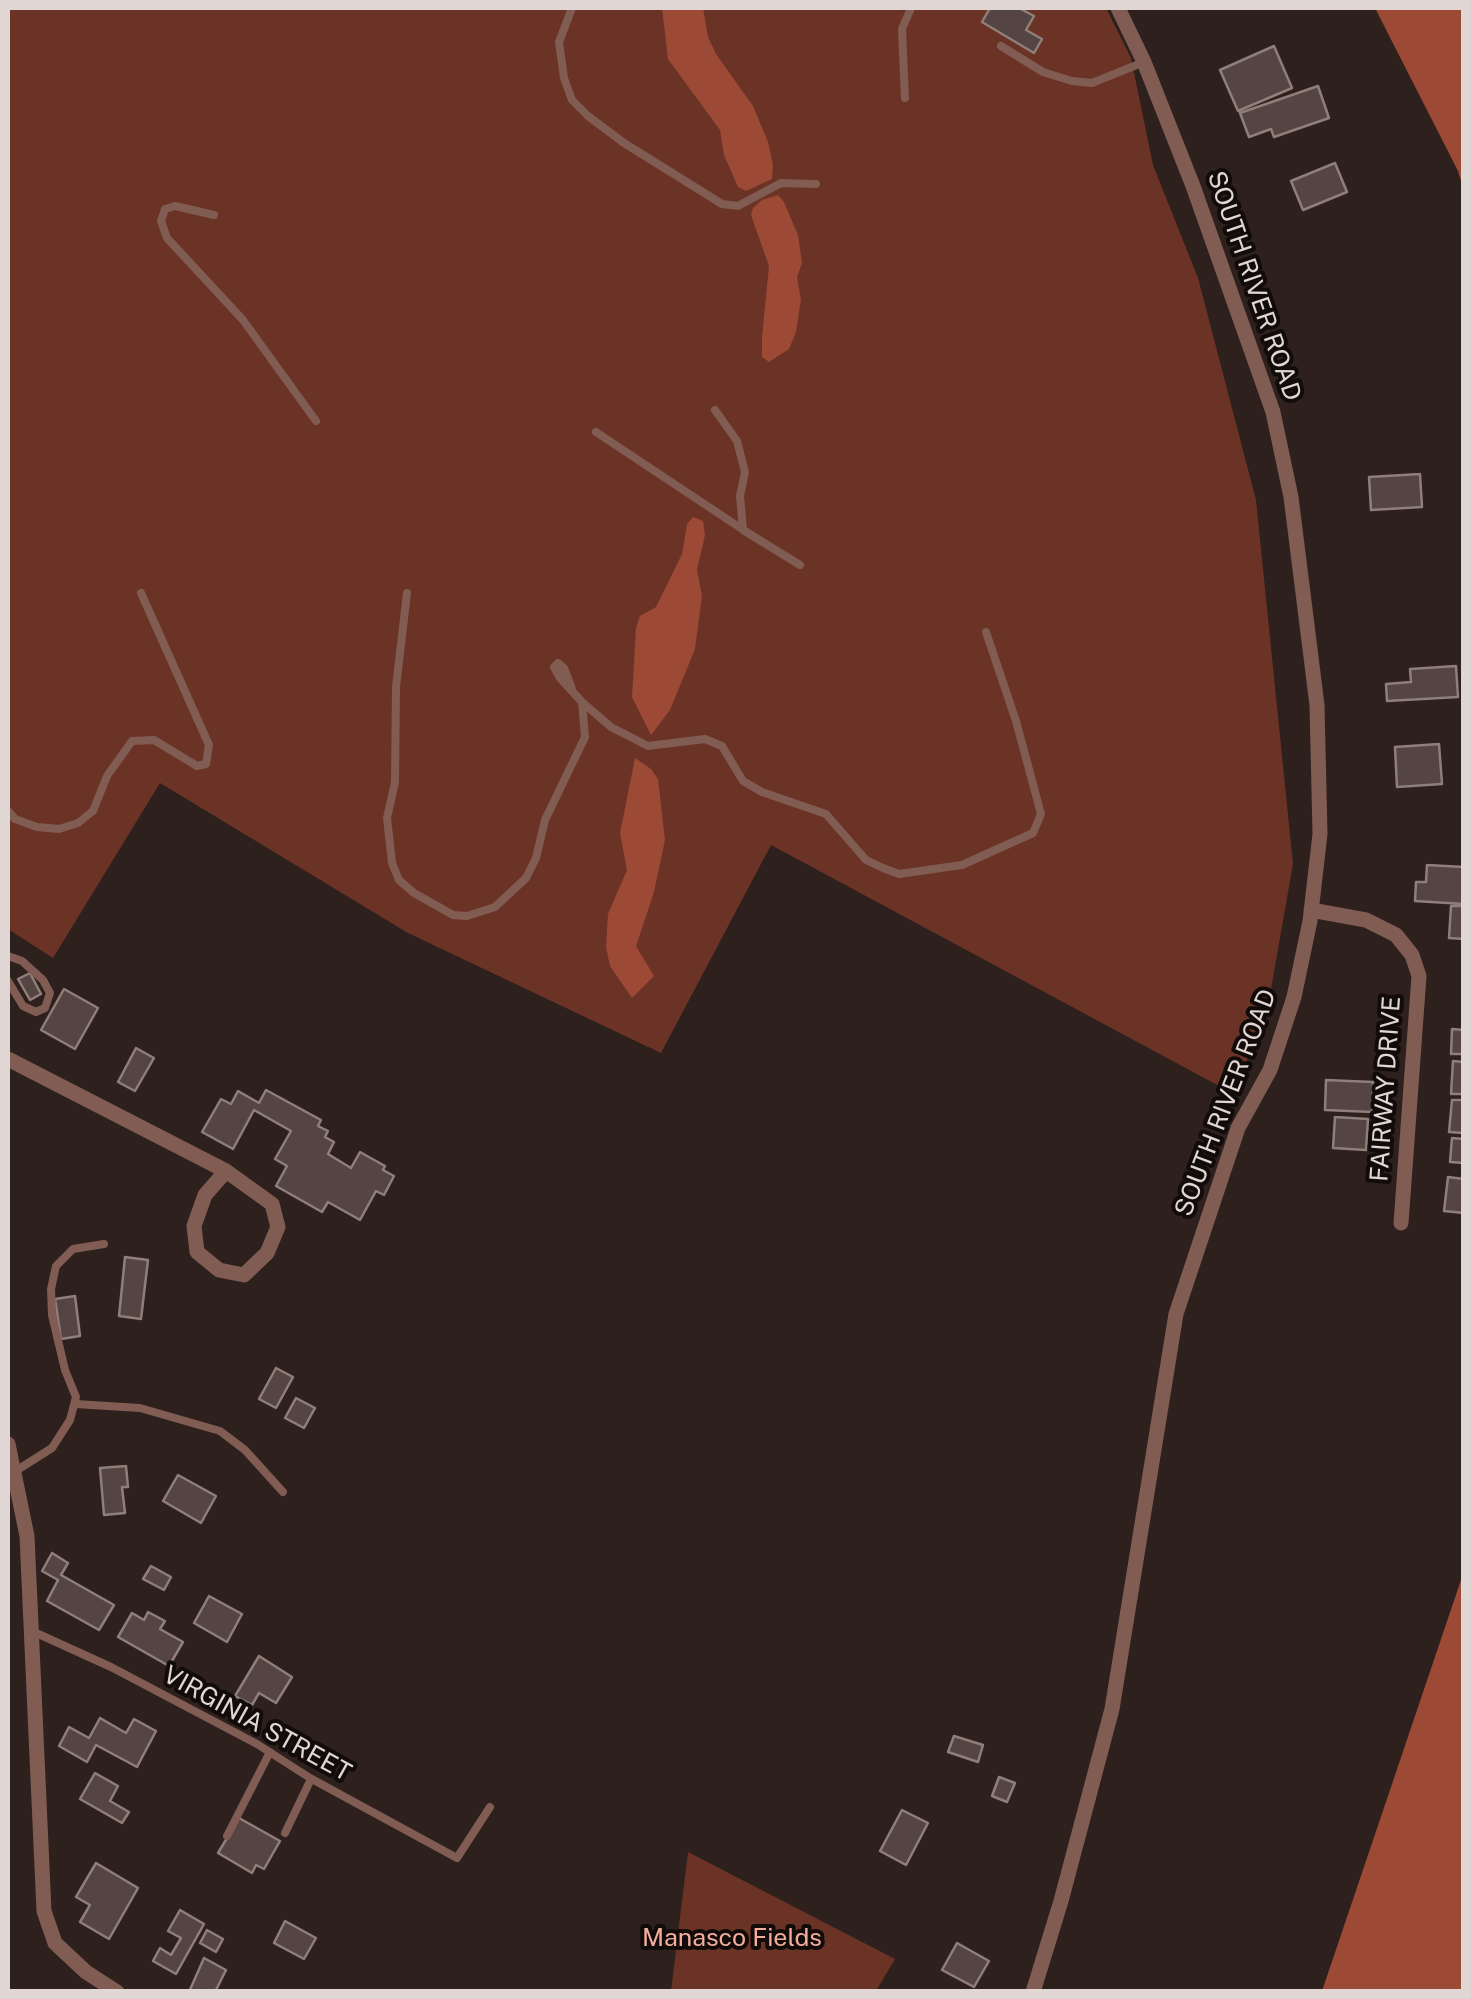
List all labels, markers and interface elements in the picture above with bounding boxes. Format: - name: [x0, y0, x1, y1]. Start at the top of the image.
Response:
- street label: SOUTH RIVER ROAD: [1201, 167, 1307, 405]
- street label: SOUTH RIVER ROAD: [1169, 985, 1283, 1221]
- street label: FAIRWAY DRIVE: [1365, 995, 1407, 1183]
- street label: VIRGINIA STREET: [158, 1660, 356, 1788]
- park label: Manasco Fields: [642, 1923, 822, 1953]

